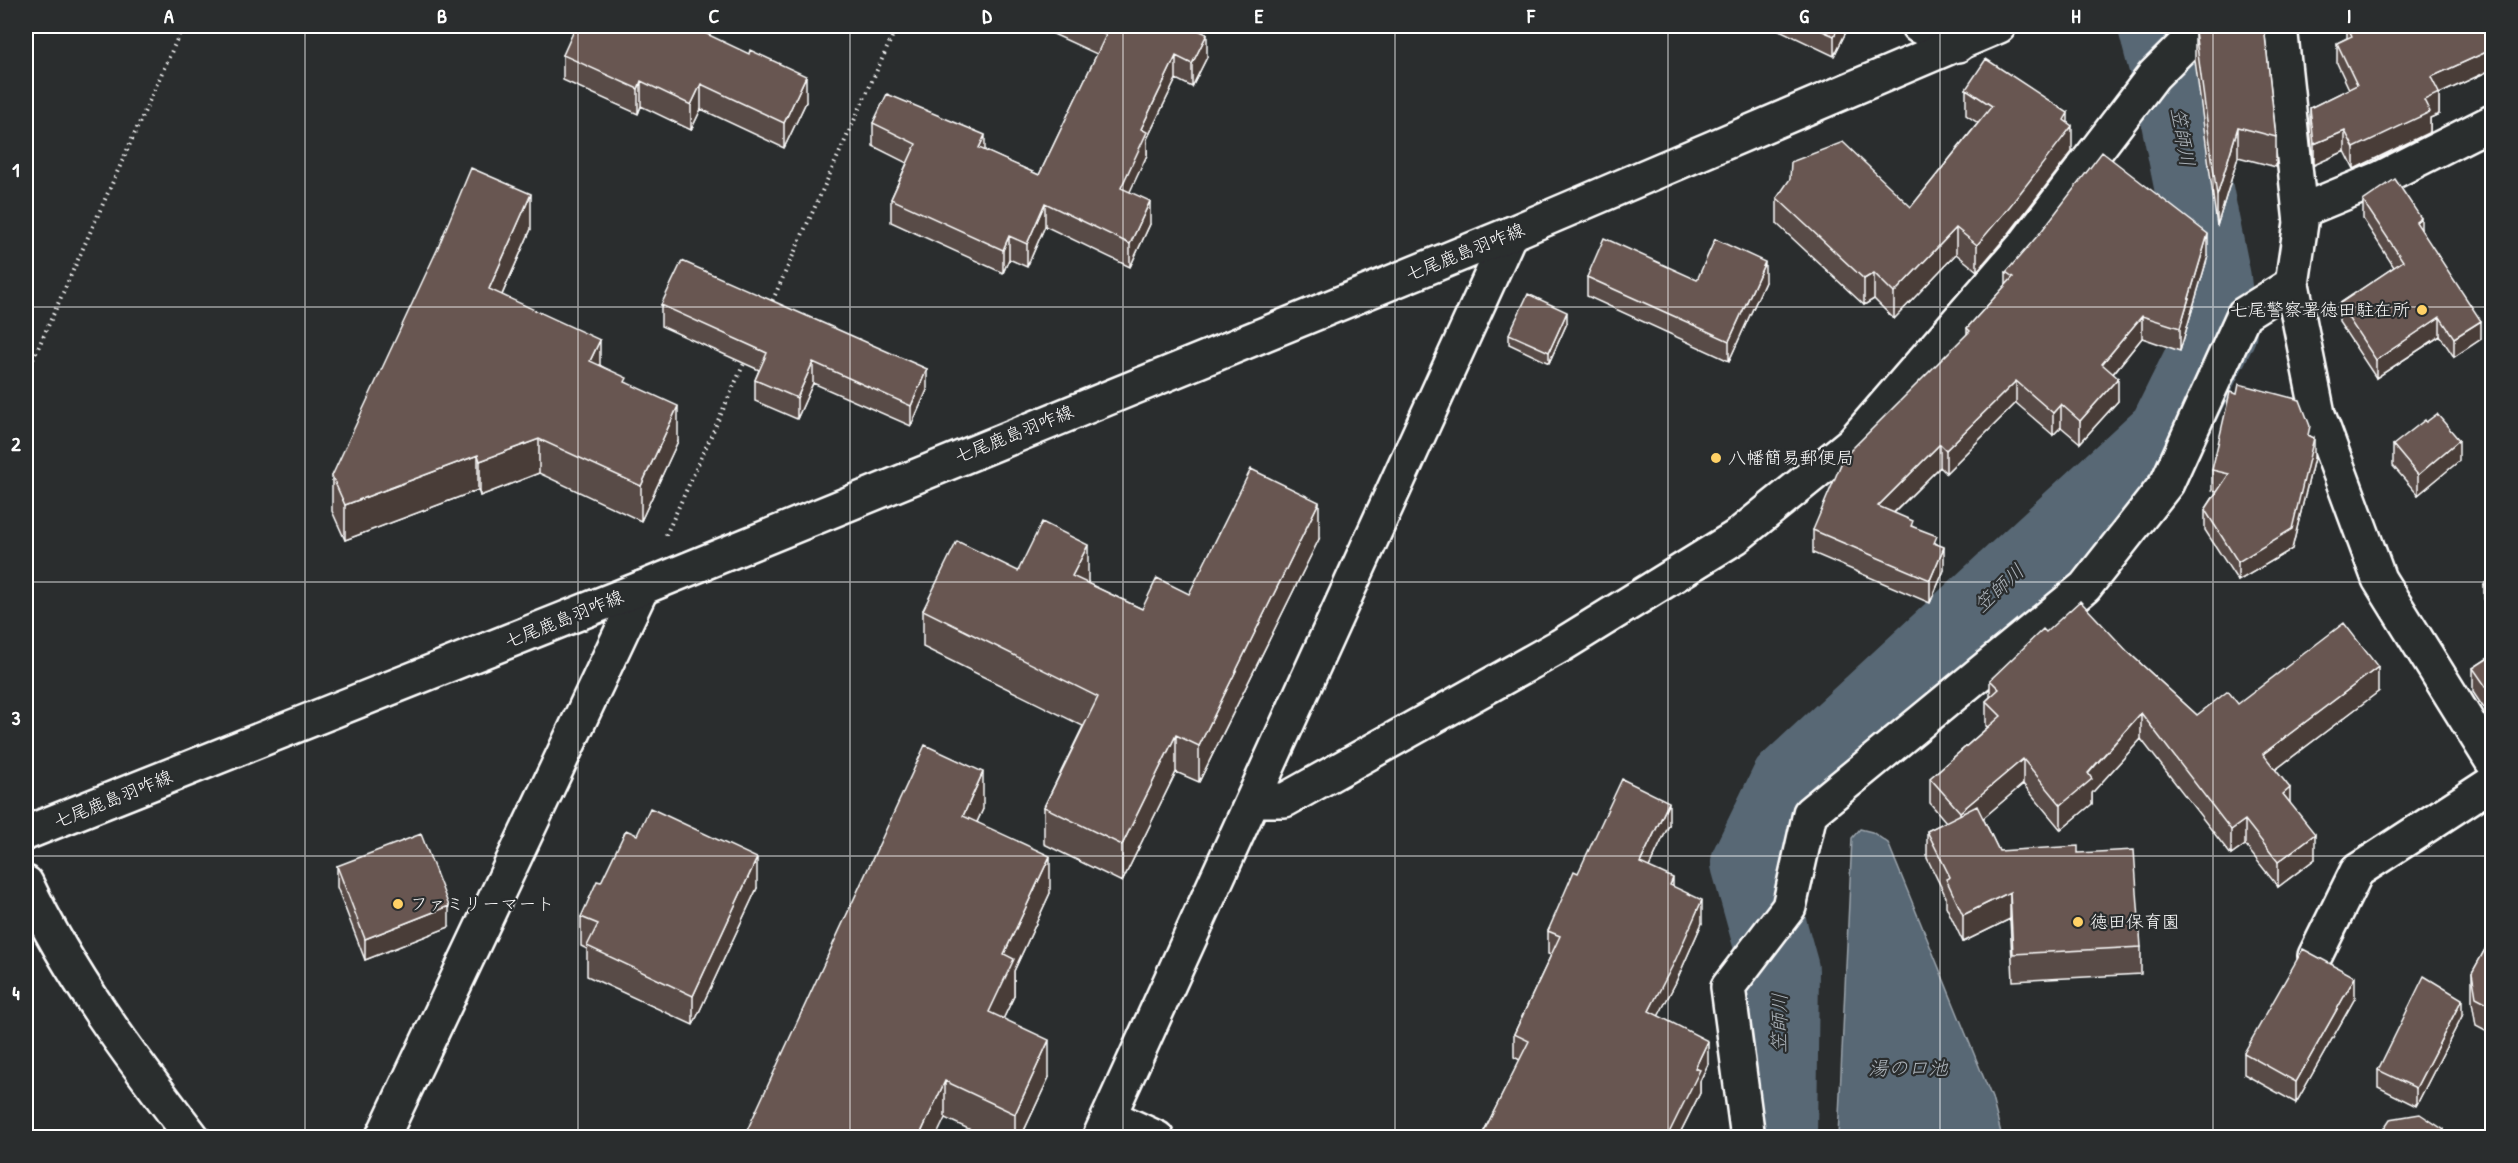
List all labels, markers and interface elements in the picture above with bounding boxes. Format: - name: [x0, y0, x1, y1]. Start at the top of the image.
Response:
- text: A: [164, 2, 174, 29]
- text: B: [437, 2, 447, 29]
- text: C: [709, 2, 720, 29]
- text: D: [982, 2, 992, 29]
- text: E: [1255, 2, 1264, 29]
- text: F: [1526, 2, 1536, 29]
- text: G: [1799, 2, 1809, 29]
- text: H: [2071, 2, 2081, 29]
- text: I: [2347, 2, 2351, 29]
- water label: 笠師川: [2165, 105, 2202, 169]
- text: 1: [12, 156, 20, 183]
- street label: 七尾鹿島羽咋線: [1402, 216, 1528, 287]
- place label: 七尾警察署徳田駐在所: [2230, 297, 2410, 322]
- marker: 七尾警察署徳田駐在所: [2415, 303, 2429, 317]
- street label: 七尾鹿島羽咋線: [951, 398, 1077, 469]
- text: 2: [11, 430, 21, 457]
- place label: 八幡簡易郵便局: [1728, 445, 1854, 470]
- marker: 八幡簡易郵便局: [1709, 451, 1723, 465]
- water label: 笠師川: [1968, 557, 2030, 618]
- street label: 七尾鹿島羽咋線: [501, 583, 627, 654]
- text: 3: [12, 704, 21, 731]
- street label: 七尾鹿島羽咋線: [50, 763, 176, 834]
- place label: ファミリーマート: [410, 891, 554, 916]
- marker: ファミリーマート: [391, 897, 405, 911]
- place label: 徳田保育園: [2090, 909, 2180, 934]
- marker: 徳田保育園: [2071, 915, 2085, 929]
- text: 4: [12, 979, 20, 1006]
- water label: 笠師川: [1764, 993, 1793, 1053]
- water label: 湯の口池: [1868, 1054, 1949, 1081]

